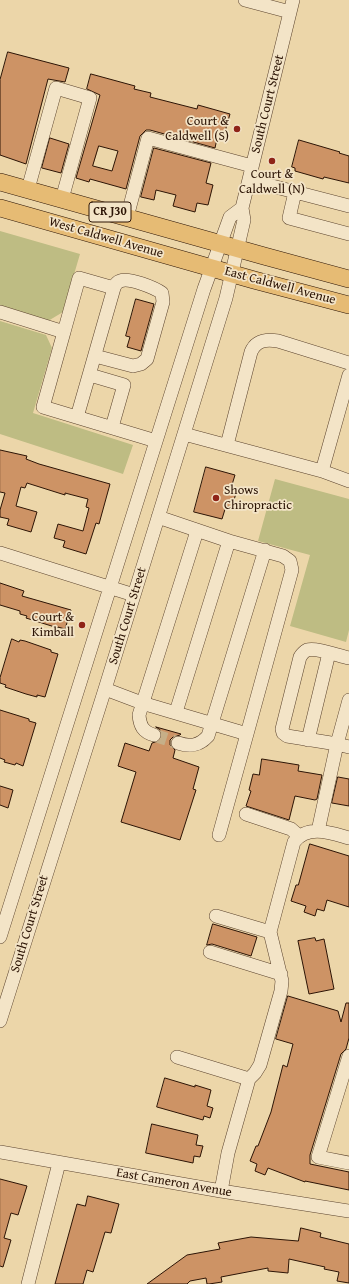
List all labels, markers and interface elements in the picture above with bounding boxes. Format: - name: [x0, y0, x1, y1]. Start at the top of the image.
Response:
- street label: South Court Street: [248, 53, 288, 155]
- place label: Court & Caldwell (S): [165, 114, 229, 145]
- marker: Court & Caldwell (S): [232, 124, 242, 134]
- marker: Court & Caldwell (N): [267, 156, 277, 166]
- place label: Court & Caldwell (N): [239, 167, 305, 198]
- road number: CR J30: [89, 202, 131, 222]
- street label: West Caldwell Avenue: [47, 214, 165, 262]
- street label: East Caldwell Avenue: [223, 264, 337, 308]
- place label: Shows Chiropractic: [224, 483, 292, 514]
- marker: Shows Chiropractic: [211, 493, 221, 503]
- street label: South Court Street: [106, 565, 150, 667]
- place label: Court & Kimball: [32, 610, 74, 641]
- marker: Court & Kimball: [77, 620, 87, 630]
- street label: South Court Street: [8, 873, 52, 975]
- street label: East Cameron Avenue: [115, 1165, 233, 1201]

